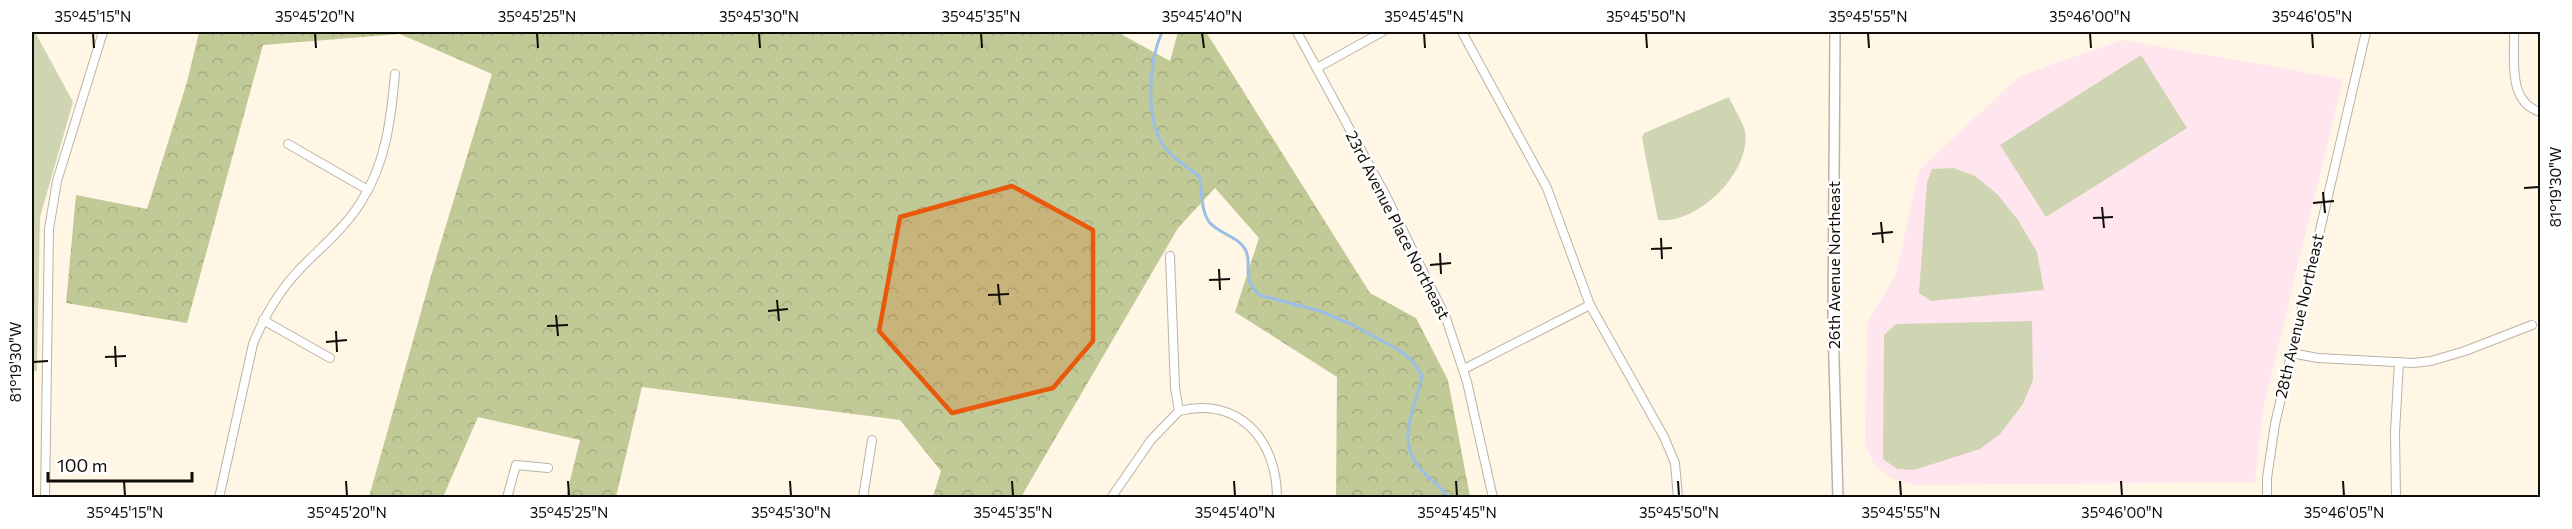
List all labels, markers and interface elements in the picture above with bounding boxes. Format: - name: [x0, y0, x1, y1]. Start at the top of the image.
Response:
- text: 35°45'15"N: [55, 7, 131, 25]
- text: 35°45'20"N: [275, 7, 355, 25]
- text: 35°45'25"N: [498, 7, 576, 25]
- text: 35°45'30"N: [719, 7, 799, 25]
- text: 35°45'35"N: [942, 7, 1020, 25]
- text: 35°45'40"N: [1162, 7, 1242, 25]
- text: 35°45'45"N: [1384, 7, 1464, 25]
- text: 35°45'50"N: [1606, 7, 1686, 25]
- text: 35°45'55"N: [1828, 7, 1908, 25]
- text: 35°46'00"N: [2049, 7, 2131, 25]
- text: 35°46'05"N: [2272, 7, 2352, 25]
- street label: 23rd Avenue Place Northeast: [1343, 127, 1455, 323]
- text: 81°19'30"W: [2546, 147, 2564, 227]
- street label: 26th Avenue Northeast: [1824, 181, 1843, 349]
- street label: 28th Avenue Northeast: [2270, 231, 2327, 400]
- text: 81°19'30"W: [6, 322, 24, 402]
- scale bar: [48, 445, 192, 483]
- text: 100 m: [57, 454, 107, 476]
- text: 35°45'15"N: [87, 503, 163, 521]
- text: 35°45'20"N: [307, 503, 387, 521]
- text: 35°45'25"N: [530, 503, 608, 521]
- text: 35°45'30"N: [751, 503, 831, 521]
- text: 35°45'35"N: [974, 503, 1052, 521]
- text: 35°45'40"N: [1195, 503, 1275, 521]
- text: 35°45'45"N: [1417, 503, 1497, 521]
- text: 35°45'50"N: [1639, 503, 1719, 521]
- text: 35°45'55"N: [1861, 503, 1941, 521]
- text: 35°46'00"N: [2081, 503, 2163, 521]
- text: 35°46'05"N: [2304, 503, 2384, 521]

